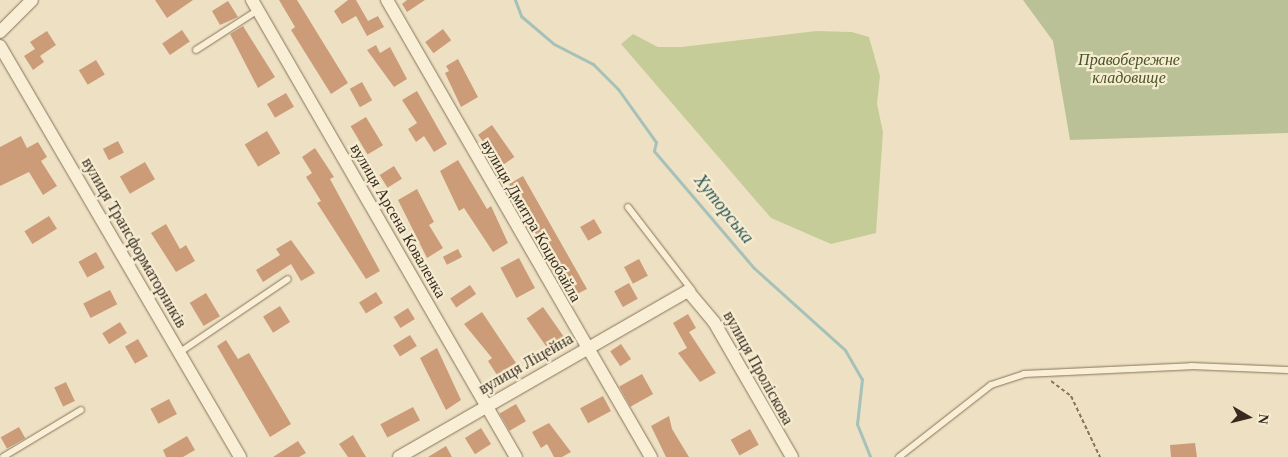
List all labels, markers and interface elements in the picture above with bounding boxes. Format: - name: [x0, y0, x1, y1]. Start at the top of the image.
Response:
- park label: Правобережне кладовище: [1078, 50, 1180, 88]
- street label: вулиця Дмитра Коцюбайла: [477, 137, 585, 305]
- street label: вулиця Арсена Коваленка: [346, 140, 450, 302]
- street label: вулиця Трансформаторників: [77, 154, 191, 332]
- water label: Хуторська: [690, 170, 758, 248]
- street label: вулиця Проліскова: [719, 308, 797, 428]
- street label: вулиця Ліцейна: [475, 329, 577, 399]
- north arrow: [1223, 392, 1273, 442]
- text: N: [1255, 413, 1271, 425]

